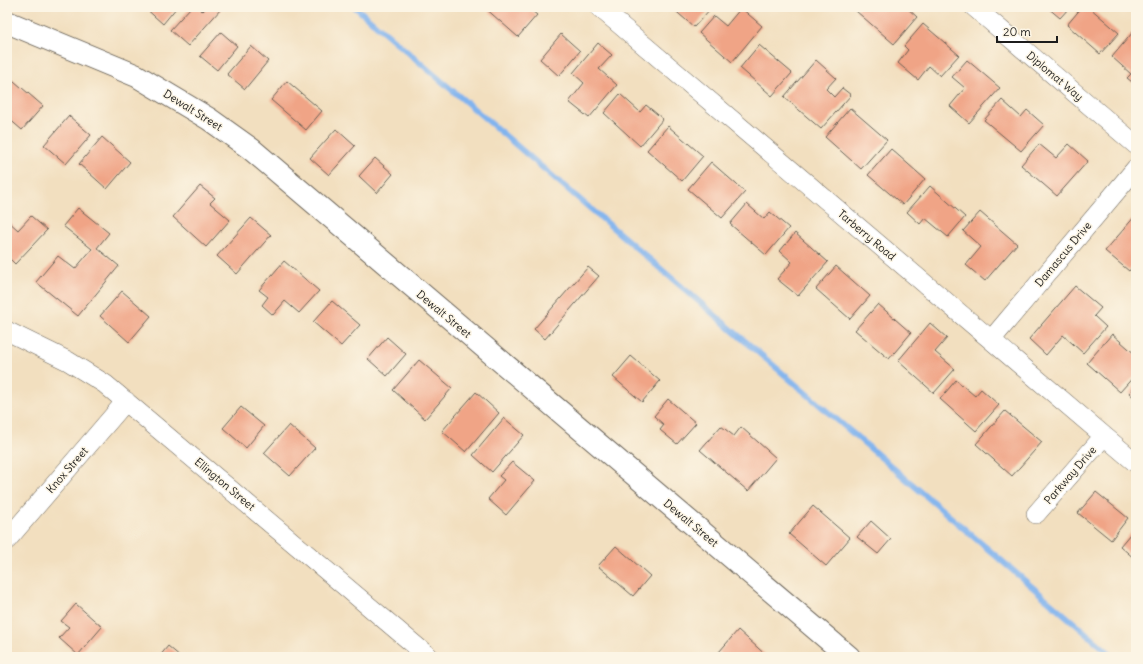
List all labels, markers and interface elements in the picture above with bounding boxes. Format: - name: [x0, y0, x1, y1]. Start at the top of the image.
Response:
- scale bar: [997, 18, 1057, 44]
- text: 20 m: [1003, 24, 1031, 39]
- street label: Diplomat Way: [1024, 48, 1086, 104]
- street label: Dewalt Street: [161, 86, 225, 134]
- street label: Tarberry Road: [835, 207, 899, 264]
- street label: Damascus Drive: [1032, 219, 1094, 289]
- street label: Dewalt Street: [414, 287, 474, 341]
- street label: Parkway Drive: [1041, 443, 1099, 507]
- street label: Knox Street: [43, 444, 91, 496]
- street label: Ellington Street: [192, 455, 258, 514]
- street label: Dewalt Street: [661, 496, 721, 550]

